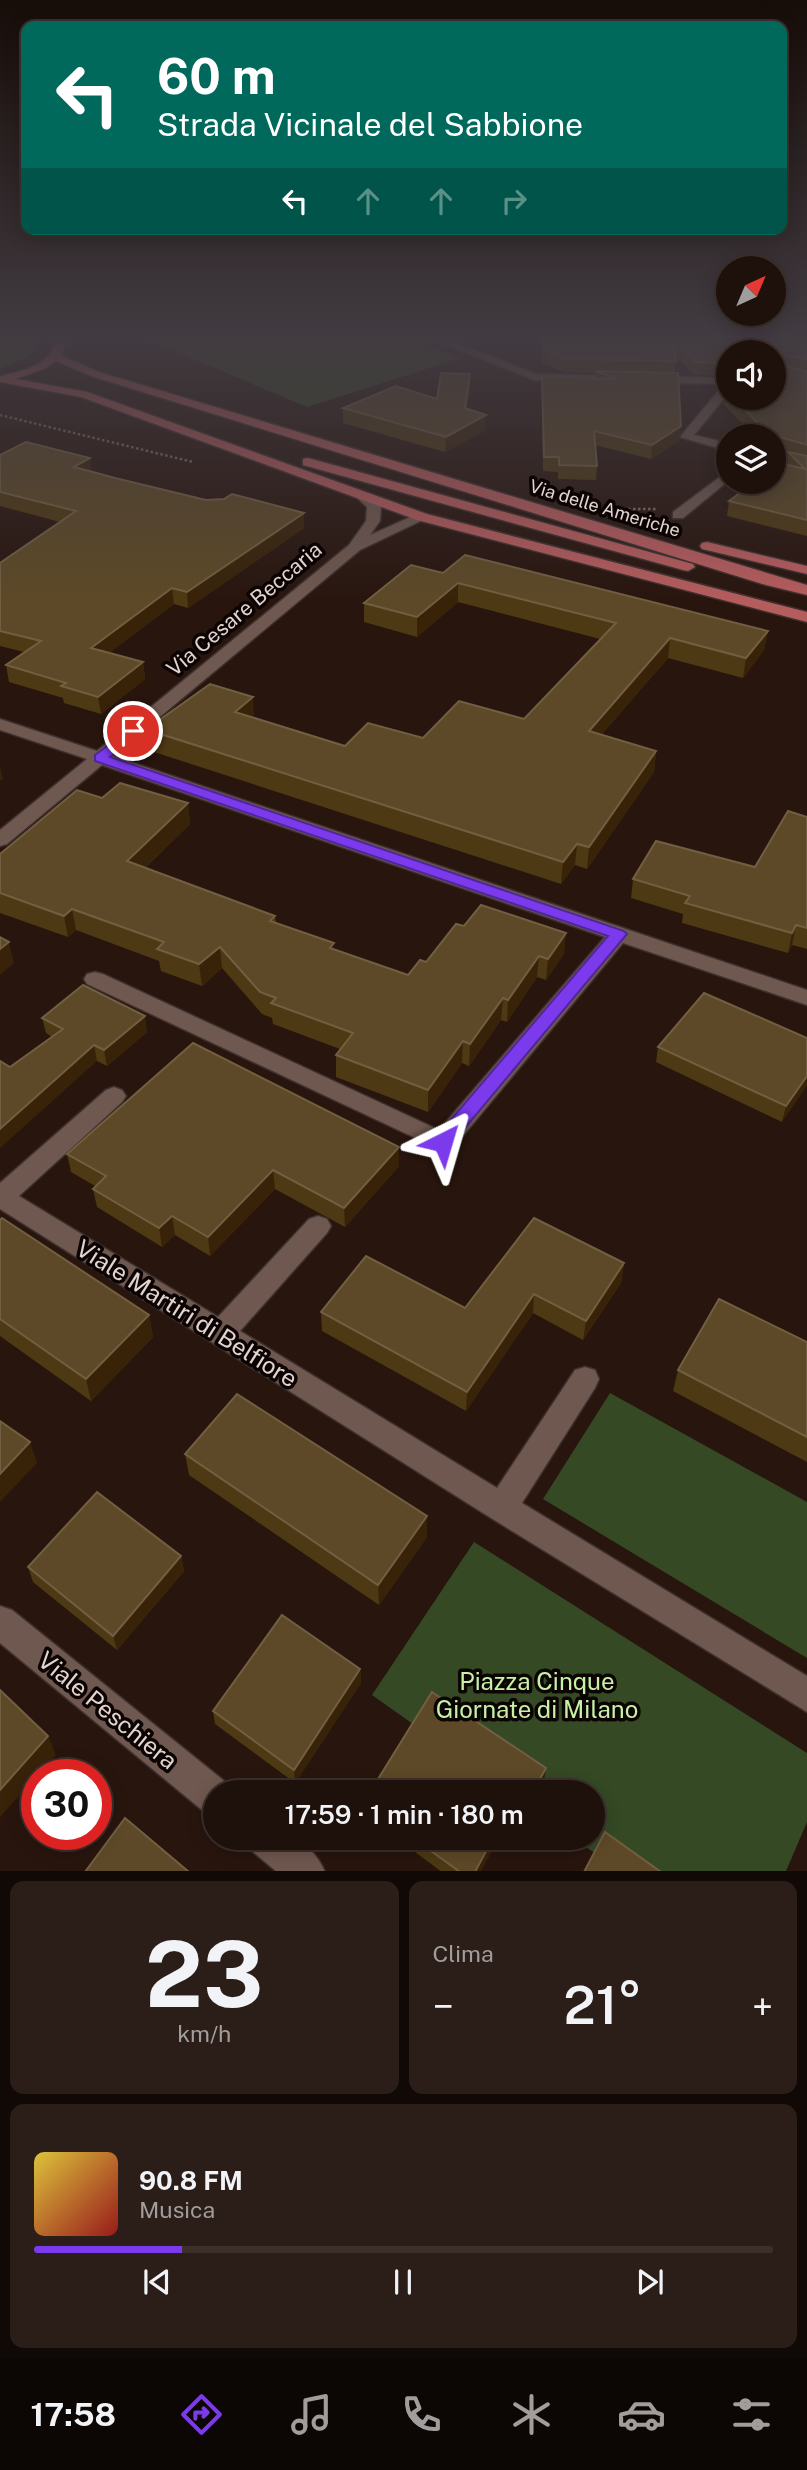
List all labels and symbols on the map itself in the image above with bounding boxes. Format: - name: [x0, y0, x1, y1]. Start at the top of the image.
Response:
- north arrow: [716, 256, 786, 326]
- street label: Via delle Americhe: [527, 475, 683, 541]
- street label: Via Cesare Beccaria: [161, 537, 327, 681]
- pin: [103, 701, 163, 761]
- position arrow: [406, 1105, 480, 1179]
- street label: Viale Martiri di Belfiore: [71, 1234, 303, 1392]
- street label: Viale Peschiera: [33, 1645, 183, 1775]
- park label: Piazza Cinque Giornate di Milano: [436, 1667, 638, 1723]
- speed limit sign: 30: [21, 1759, 112, 1850]

